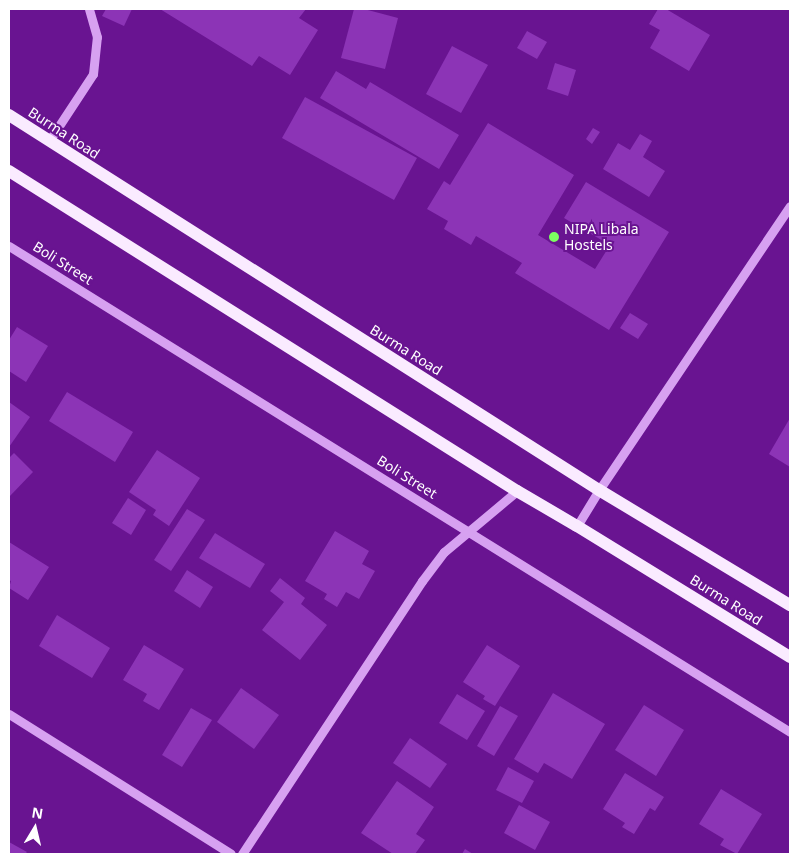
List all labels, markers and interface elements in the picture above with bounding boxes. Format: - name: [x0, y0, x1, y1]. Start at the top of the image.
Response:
- street label: Burma Road: [25, 104, 103, 162]
- place label: NIPA Libala Hostels: [564, 221, 639, 253]
- marker: NIPA Libala Hostels: [548, 231, 560, 243]
- street label: Boli Street: [30, 238, 96, 288]
- street label: Burma Road: [367, 321, 445, 379]
- street label: Boli Street: [374, 452, 440, 502]
- street label: Burma Road: [687, 571, 765, 629]
- text: N: [30, 802, 45, 823]
- north arrow: [10, 803, 60, 853]

